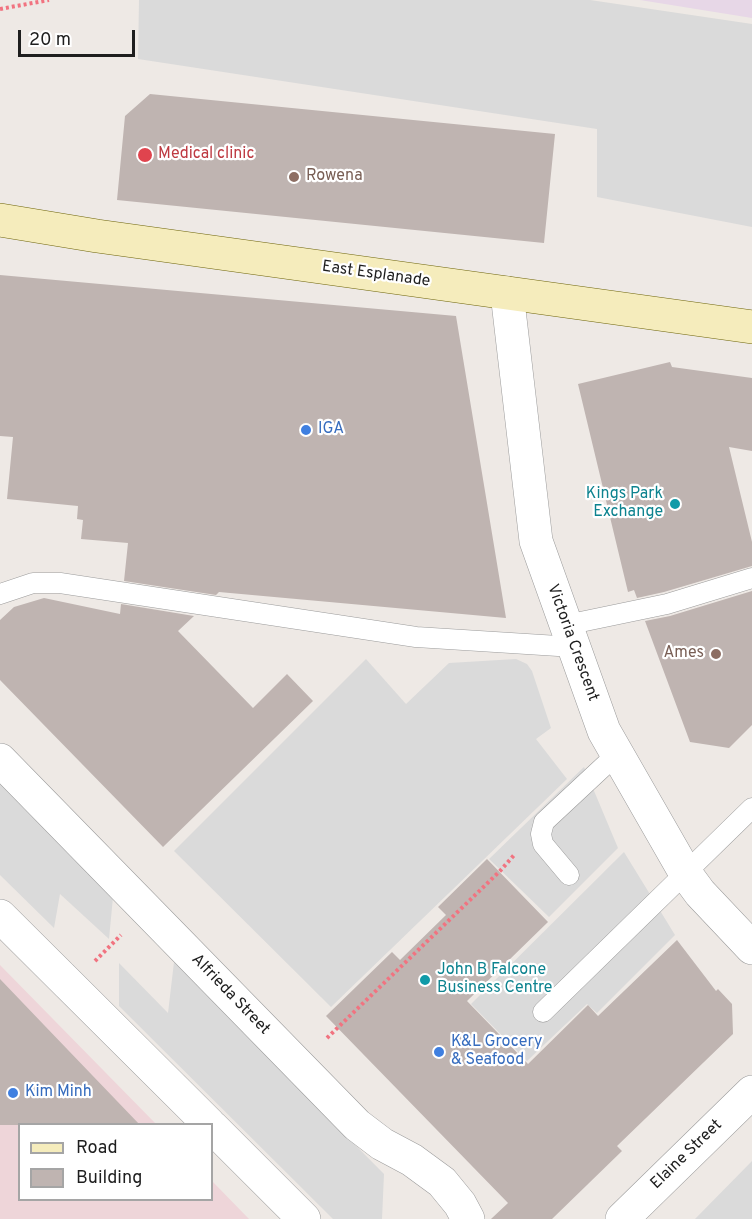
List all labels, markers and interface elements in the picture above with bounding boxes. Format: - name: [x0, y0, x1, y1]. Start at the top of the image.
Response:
- scale bar: [21, 18, 138, 56]
- text: 20 m: [29, 29, 71, 52]
- place label: Medical clinic: [158, 145, 254, 165]
- marker: Medical clinic: [136, 146, 154, 164]
- place label: Rowena: [306, 167, 363, 187]
- marker: Rowena: [287, 170, 301, 184]
- street label: East Esplanade: [321, 258, 431, 292]
- place label: IGA: [318, 420, 344, 440]
- marker: IGA: [299, 423, 313, 437]
- place label: Kings Park Exchange: [586, 485, 663, 523]
- marker: Kings Park Exchange: [668, 497, 682, 511]
- street label: Victoria Crescent: [542, 582, 602, 704]
- place label: Ames: [663, 644, 704, 664]
- marker: Ames: [709, 647, 723, 661]
- street label: Alfrieda Street: [187, 951, 273, 1039]
- place label: John B Falcone Business Centre: [437, 961, 552, 999]
- marker: John B Falcone Business Centre: [418, 973, 432, 987]
- place label: K&L Grocery & Seafood: [451, 1033, 542, 1071]
- marker: K&L Grocery & Seafood: [432, 1045, 446, 1059]
- place label: Kim Minh: [25, 1083, 92, 1103]
- marker: Kim Minh: [6, 1086, 20, 1100]
- street label: Elaine Street: [647, 1116, 727, 1194]
- legend: [18, 1123, 213, 1201]
- text: Road: [76, 1137, 118, 1160]
- text: Building: [76, 1167, 142, 1190]

